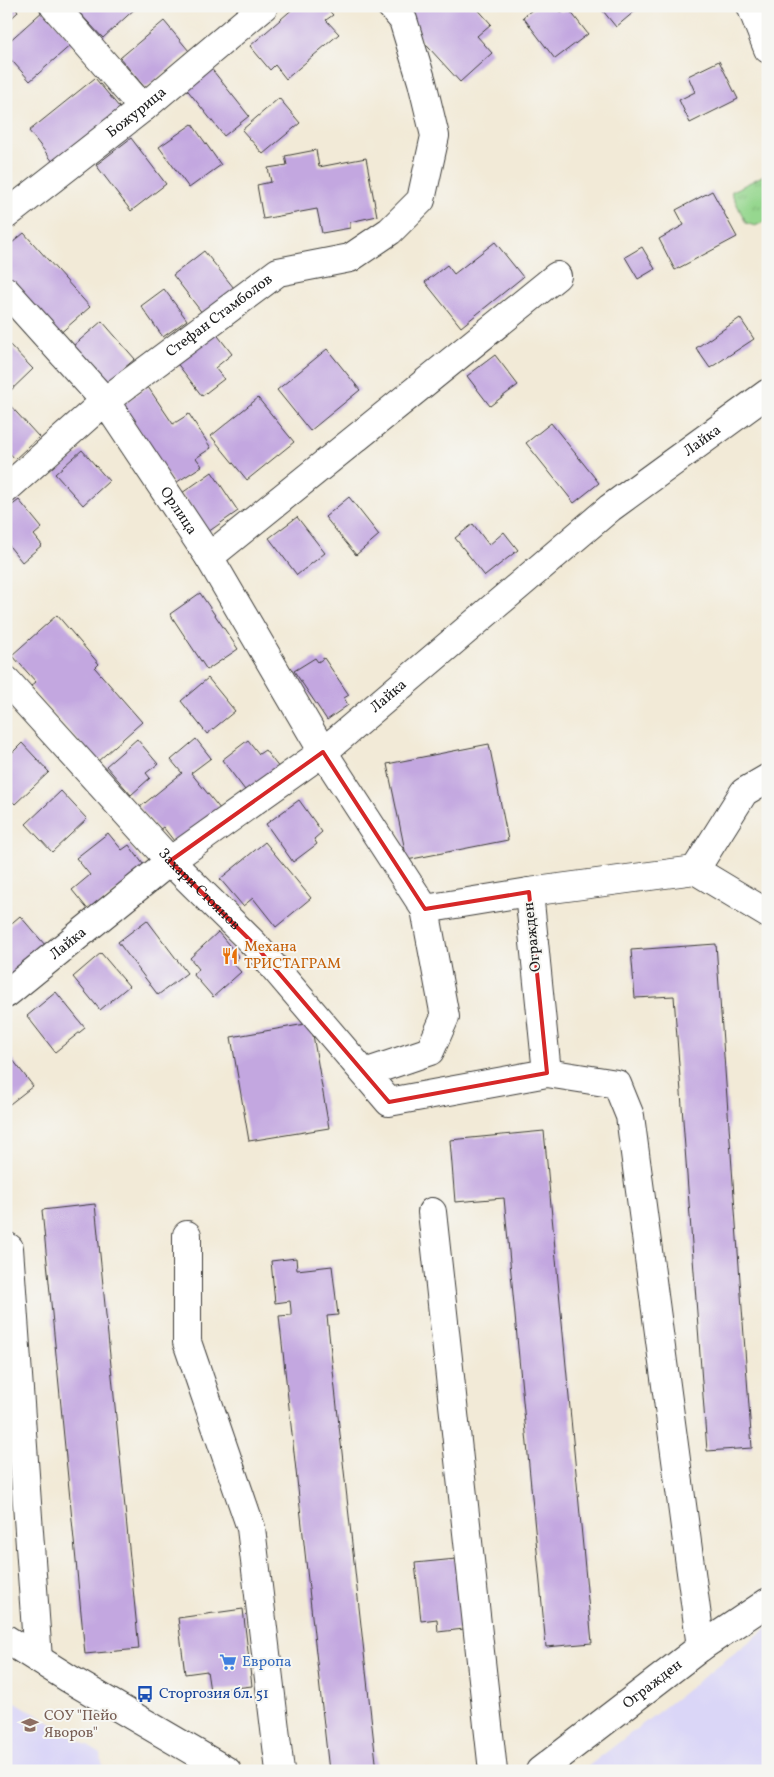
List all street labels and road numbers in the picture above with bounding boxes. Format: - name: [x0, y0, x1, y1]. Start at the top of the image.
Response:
- street label: Божурица: [102, 82, 171, 143]
- street label: Стефан Стамболов: [162, 269, 277, 363]
- street label: Лайка: [679, 420, 726, 462]
- street label: Орлица: [155, 483, 202, 539]
- street label: Лайка: [366, 675, 411, 718]
- street label: Захари Стоянов: [153, 844, 245, 935]
- street label: Огражден: [519, 901, 547, 973]
- street label: Лайка: [45, 922, 91, 965]
- street label: Огражден: [618, 1655, 687, 1714]

